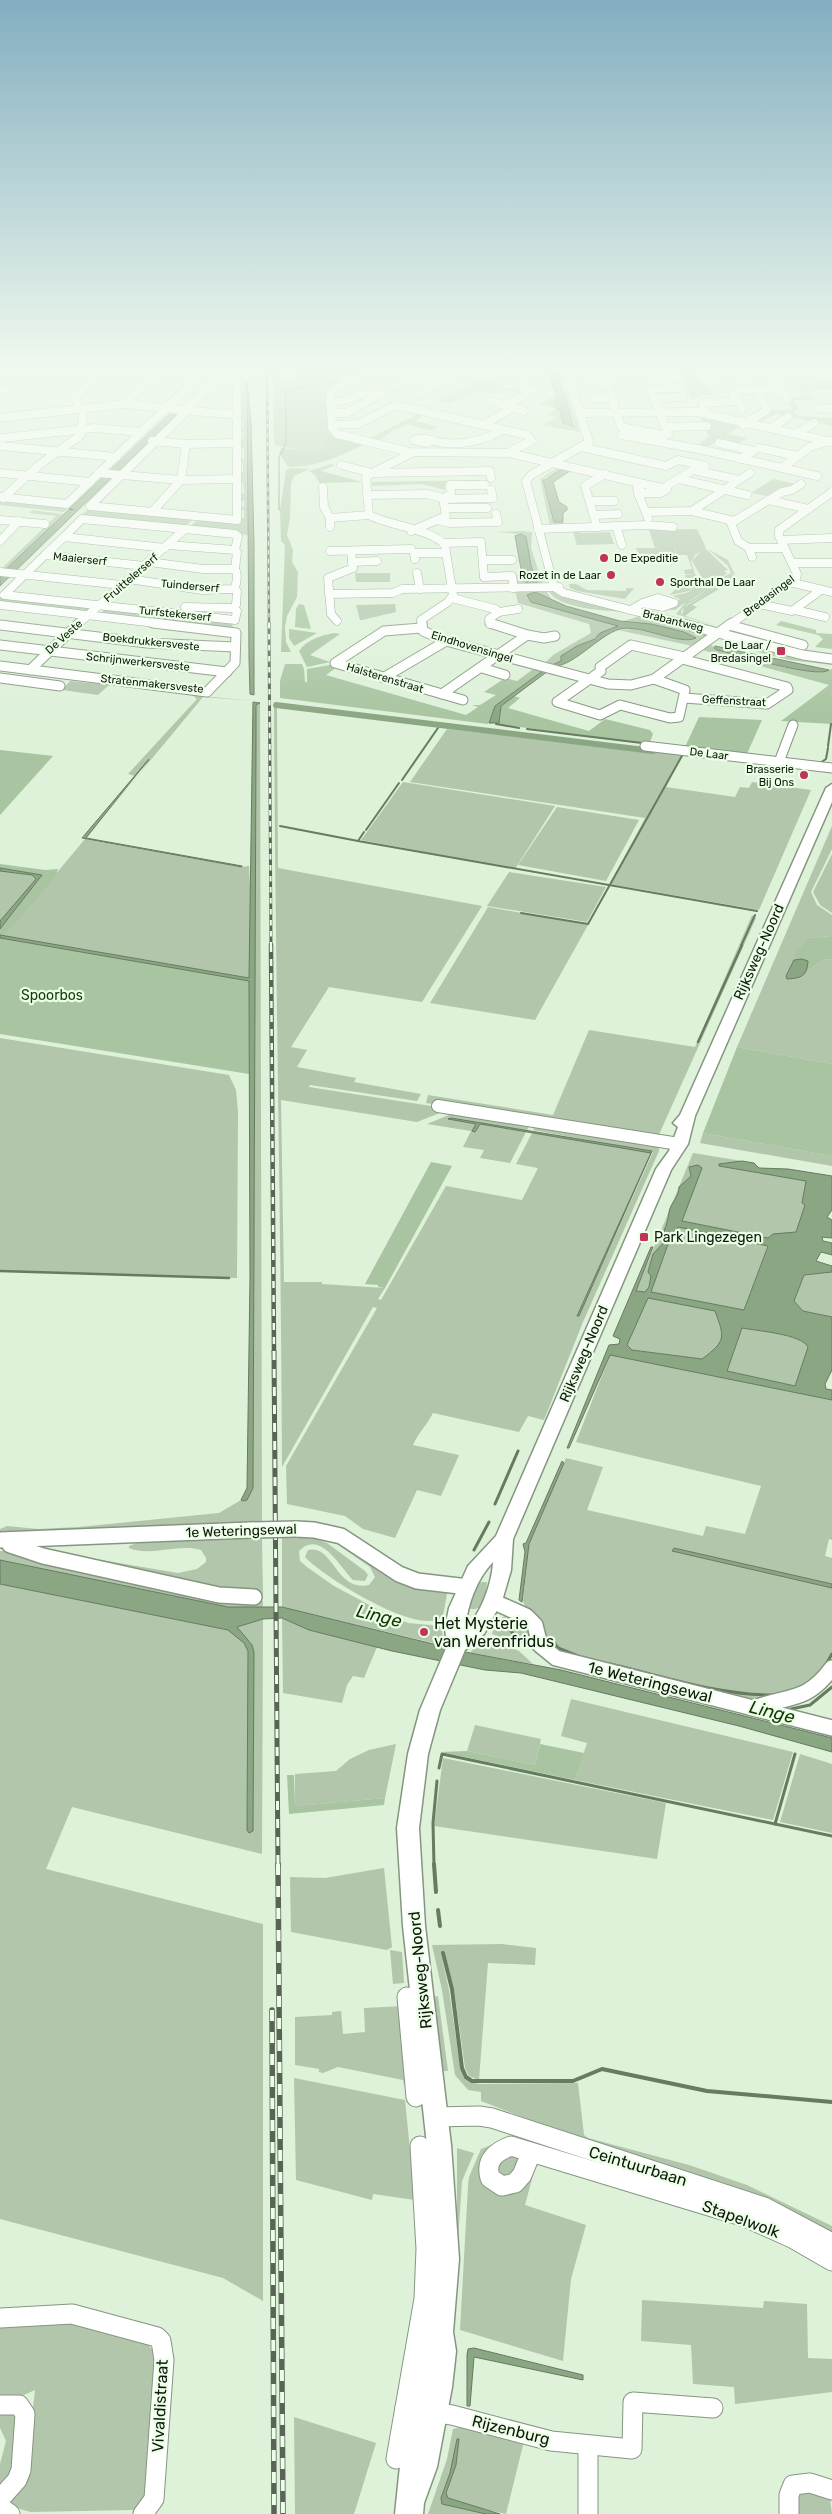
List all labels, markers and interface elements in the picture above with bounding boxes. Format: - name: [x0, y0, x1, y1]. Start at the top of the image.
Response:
- street label: Maaierserf: [52, 550, 108, 568]
- street label: Fruittelerserf: [101, 550, 161, 605]
- marker: De Expeditie: [598, 552, 610, 564]
- place label: De Expeditie: [614, 552, 678, 565]
- place label: Rozet in de Laar: [519, 569, 602, 582]
- marker: Rozet in de Laar: [605, 569, 617, 581]
- street label: Bredasingel: [741, 573, 797, 619]
- marker: Sporthal De Laar: [654, 576, 666, 588]
- place label: Sporthal De Laar: [670, 576, 756, 589]
- street label: Tuinderserf: [160, 577, 220, 595]
- street label: Turfstekerserf: [138, 604, 212, 624]
- street label: Brabantweg: [641, 607, 705, 635]
- street label: De Veste: [43, 617, 85, 657]
- street label: Eindhovensingel: [430, 628, 514, 666]
- street label: Boekdrukkersveste: [102, 630, 200, 654]
- place label: De Laar / Bredasingel: [710, 639, 772, 665]
- marker: De Laar / Bredasingel: [775, 645, 787, 657]
- street label: Schrijnwerkersveste: [86, 650, 190, 674]
- street label: Halsterenstraat: [345, 660, 426, 696]
- street label: Stratenmakersveste: [100, 672, 204, 696]
- street label: Geffenstraat: [702, 693, 767, 709]
- street label: De Laar: [689, 745, 730, 763]
- place label: Brasserie Bij Ons: [746, 763, 794, 789]
- marker: Brasserie Bij Ons: [798, 769, 810, 781]
- street label: Rijksweg-Noord: [730, 901, 788, 1003]
- park label: Spoorbos: [21, 987, 83, 1004]
- place label: Park Lingezegen: [654, 1229, 762, 1246]
- marker: Park Lingezegen: [638, 1231, 650, 1243]
- street label: Rijksweg-Noord: [556, 1303, 612, 1405]
- street label: 1e Weteringsewal: [185, 1521, 297, 1541]
- water label: Linge: [354, 1600, 404, 1632]
- place label: Het Mysterie van Werenfridus: [434, 1614, 554, 1651]
- marker: Het Mysterie van Werenfridus: [418, 1626, 430, 1638]
- street label: 1e Weteringsewal: [586, 1657, 714, 1707]
- water label: Linge: [747, 1696, 797, 1728]
- street label: Rijksweg-Noord: [404, 1910, 436, 2030]
- street label: Ceintuurbaan: [587, 2142, 689, 2190]
- street label: Stapelwolk: [700, 2196, 783, 2242]
- street label: Vivaldistraat: [148, 2359, 172, 2453]
- street label: Rijzenburg: [470, 2411, 552, 2449]

